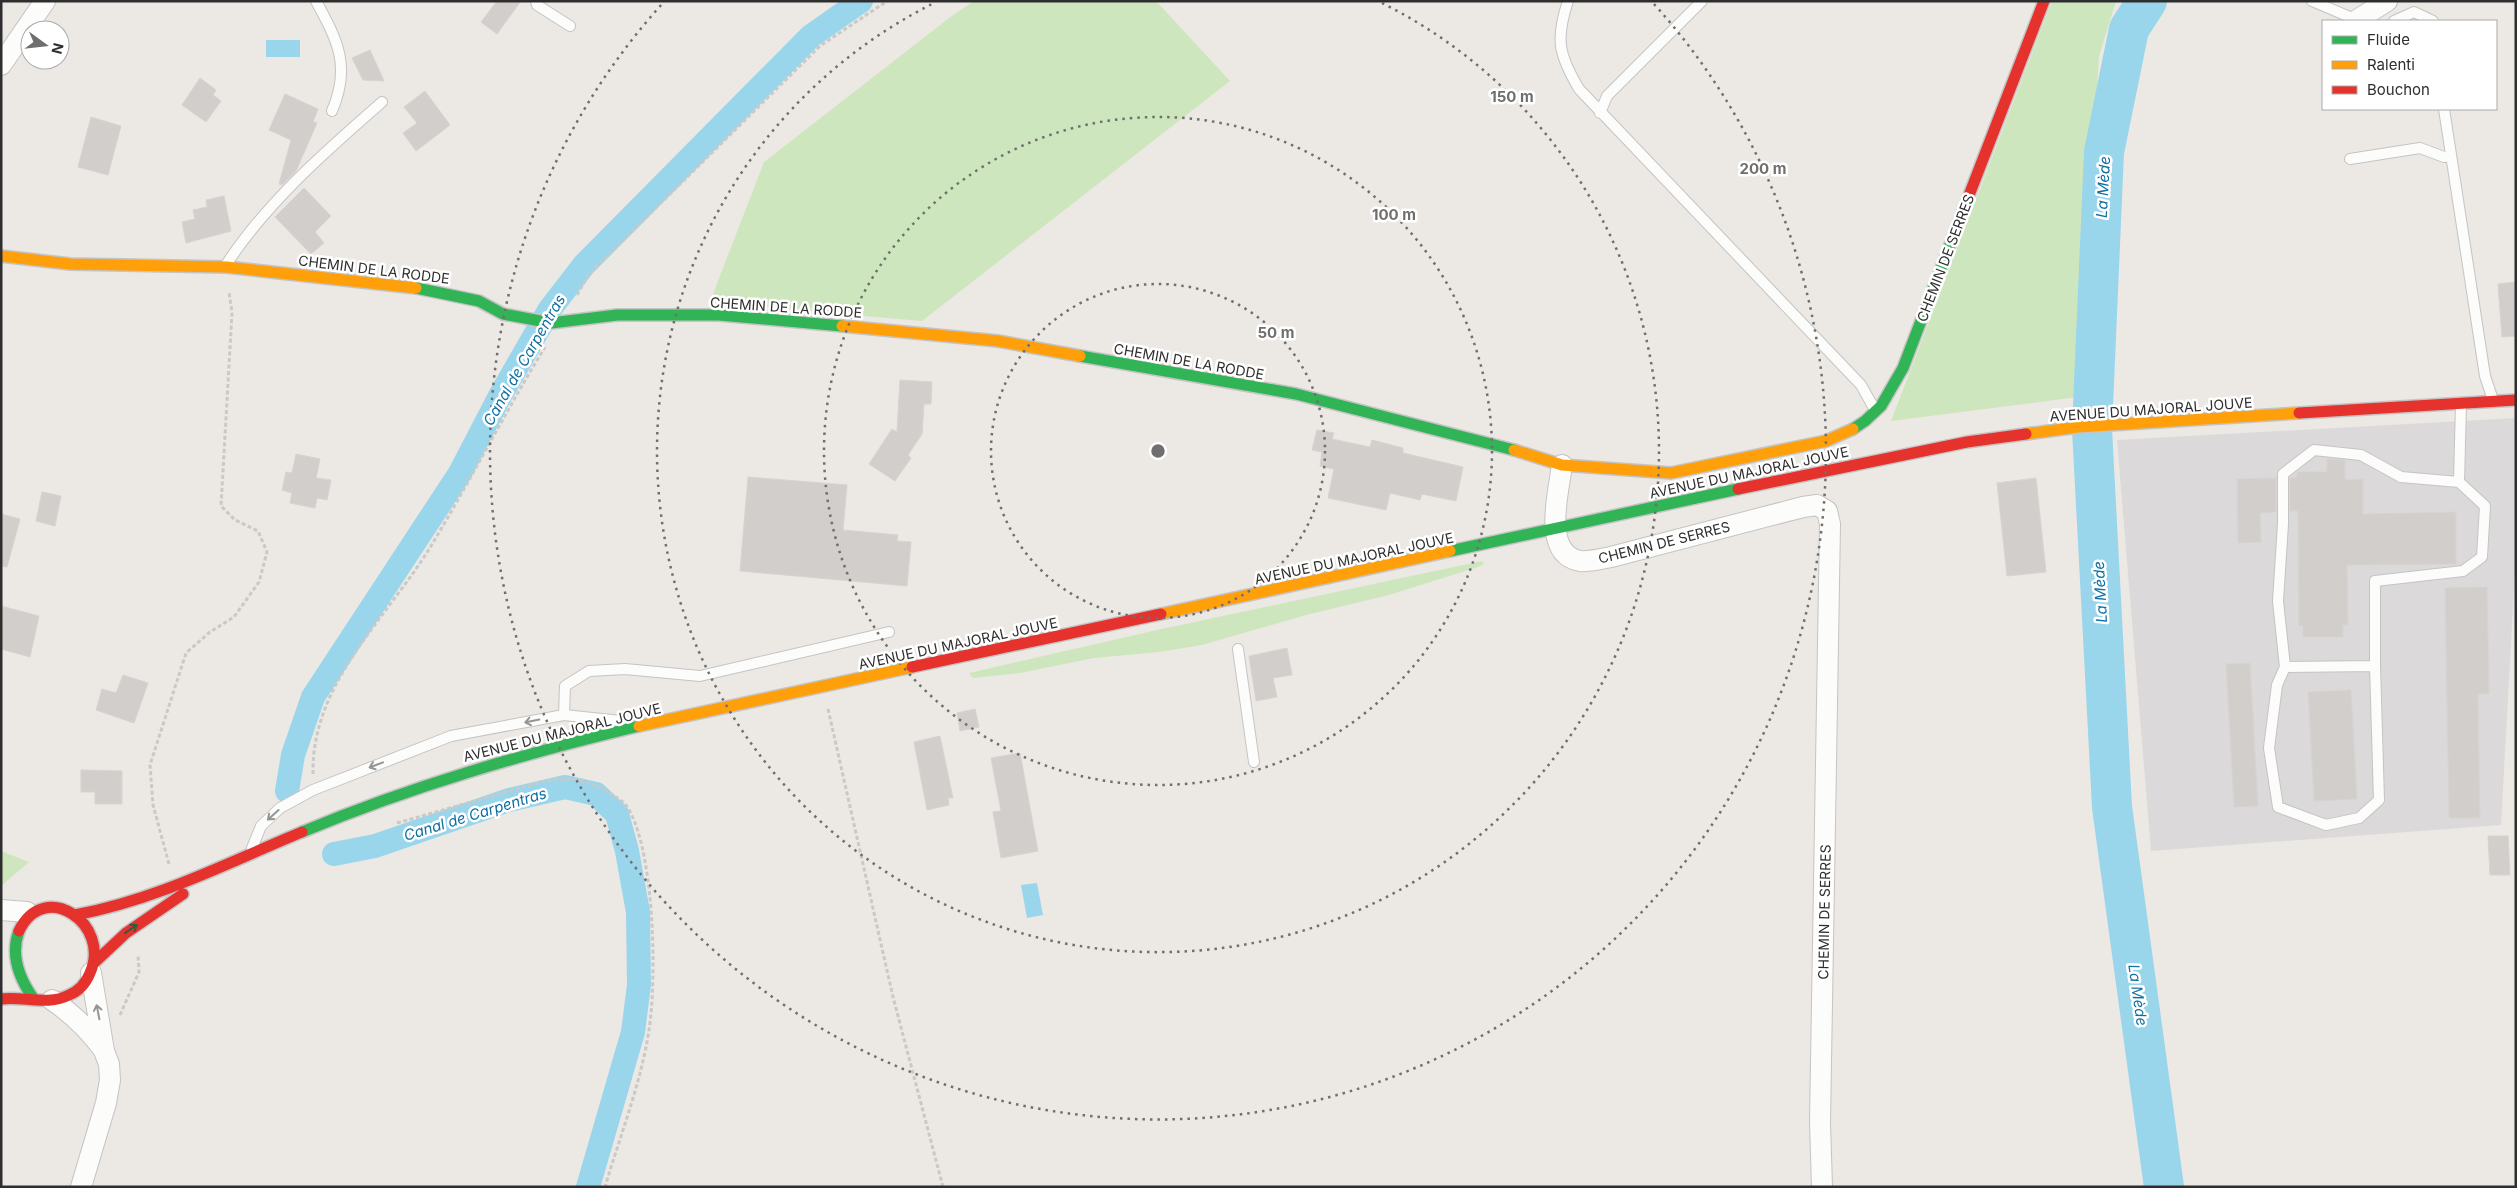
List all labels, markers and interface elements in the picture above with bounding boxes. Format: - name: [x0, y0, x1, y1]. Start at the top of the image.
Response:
- north arrow: [20, 20, 70, 70]
- legend: [2322, 20, 2497, 110]
- text: Fluide: [2367, 30, 2410, 49]
- text: N: [48, 41, 68, 56]
- text: Ralenti: [2367, 55, 2415, 74]
- text: Bouchon: [2367, 80, 2430, 99]
- text: 150 m: [1490, 87, 1534, 106]
- water label: La Mède: [2092, 156, 2114, 218]
- text: 200 m: [1740, 159, 1786, 178]
- street label: CHEMIN DE SERRES: [1913, 192, 1977, 324]
- text: 100 m: [1372, 205, 1416, 224]
- street label: CHEMIN DE LA RODDE: [297, 251, 451, 287]
- water label: Canal de Carpentras: [479, 291, 569, 429]
- street label: CHEMIN DE LA RODDE: [709, 293, 863, 321]
- text: 50 m: [1258, 323, 1294, 342]
- street label: CHEMIN DE LA RODDE: [1113, 339, 1265, 383]
- street label: AVENUE DU MAJORAL JOUVE: [2049, 393, 2253, 425]
- centre of rings: [1149, 442, 1167, 460]
- street label: AVENUE DU MAJORAL JOUVE: [1648, 443, 1850, 501]
- street label: CHEMIN DE SERRES: [1596, 517, 1732, 567]
- street label: AVENUE DU MAJORAL JOUVE: [1253, 529, 1455, 587]
- water label: La Mède: [2089, 561, 2111, 623]
- street label: AVENUE DU MAJORAL JOUVE: [857, 614, 1059, 672]
- street label: AVENUE DU MAJORAL JOUVE: [461, 699, 663, 765]
- one-way arrow: [524, 717, 540, 726]
- one-way arrow: [369, 761, 384, 771]
- water label: Canal de Carpentras: [401, 783, 549, 845]
- one-way arrow: [266, 809, 279, 821]
- street label: CHEMIN DE SERRES: [1814, 844, 1834, 980]
- one-way arrow: [124, 924, 138, 934]
- water label: La Mède: [2124, 963, 2152, 1027]
- one-way arrow: [93, 1004, 103, 1020]

